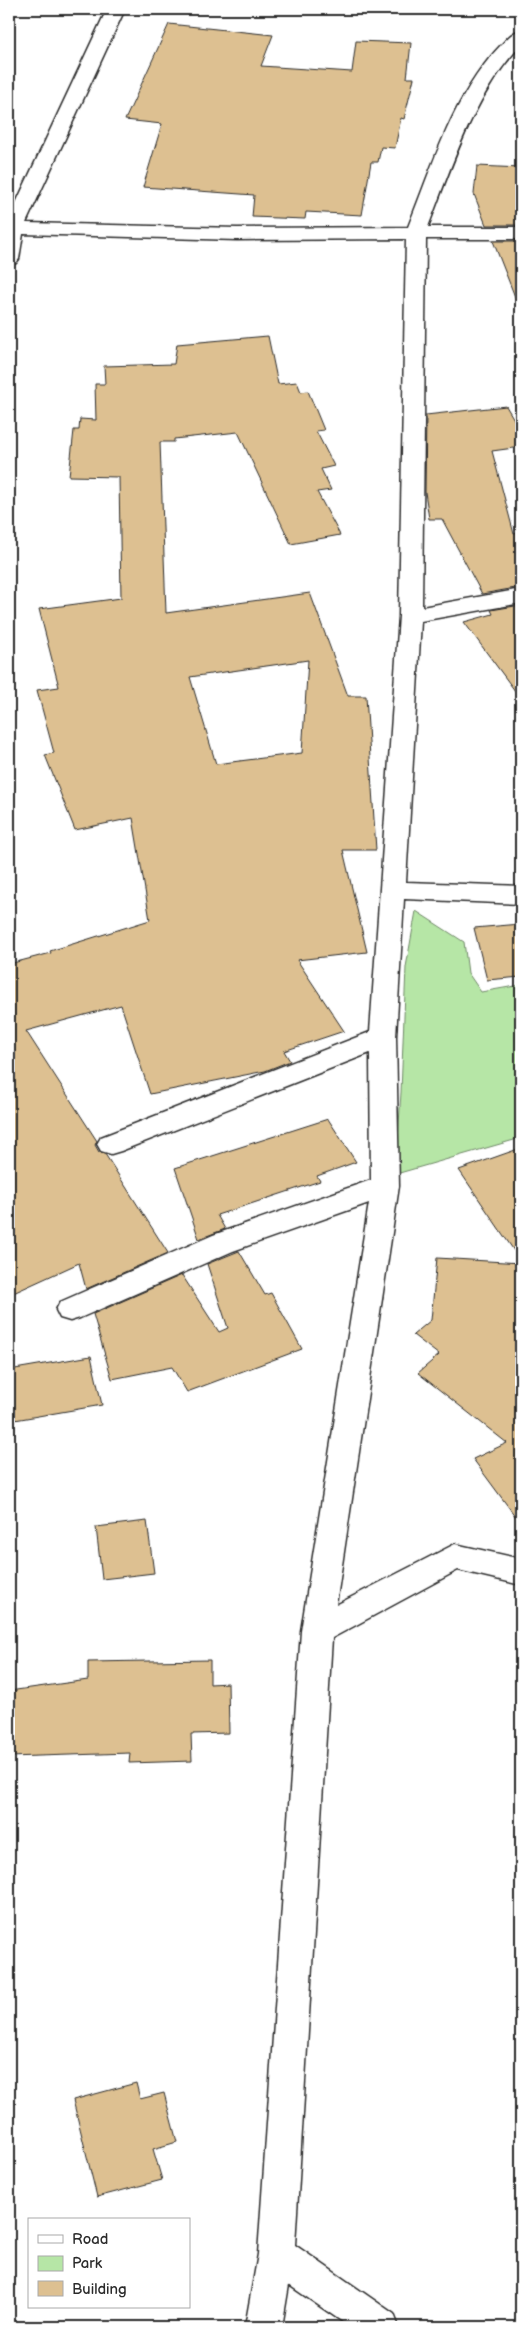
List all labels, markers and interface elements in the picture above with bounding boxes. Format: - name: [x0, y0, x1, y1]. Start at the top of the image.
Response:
- legend: [28, 2218, 190, 2308]
- text: Road: [72, 2230, 108, 2249]
- text: Park: [72, 2254, 103, 2273]
- text: Building: [72, 2280, 127, 2299]

